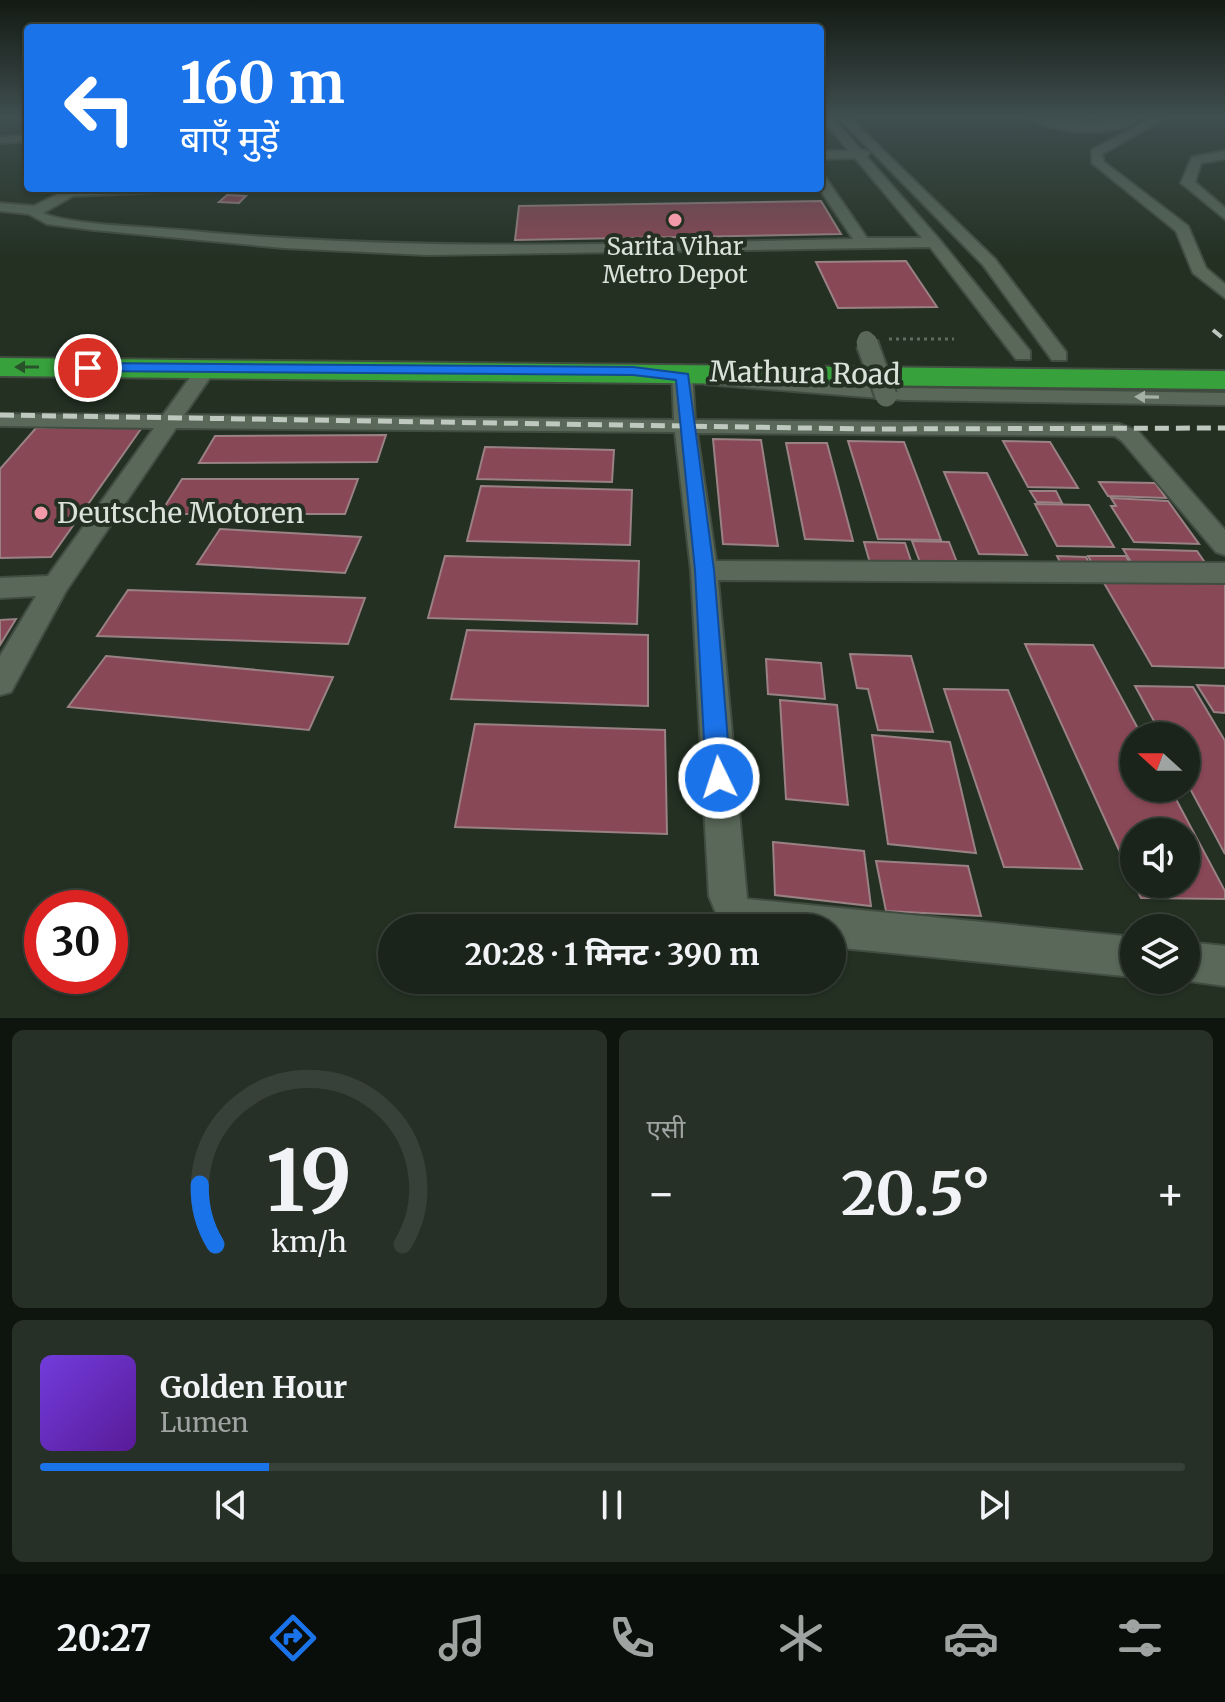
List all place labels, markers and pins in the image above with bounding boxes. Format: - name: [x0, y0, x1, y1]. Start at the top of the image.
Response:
- marker: Sarita Vihar Metro Depot: [666, 211, 684, 229]
- place label: Sarita Vihar Metro Depot: [602, 231, 748, 290]
- pin: [54, 334, 122, 402]
- place label: Deutsche Motoren: [57, 495, 304, 531]
- marker: Deutsche Motoren: [32, 504, 50, 522]

